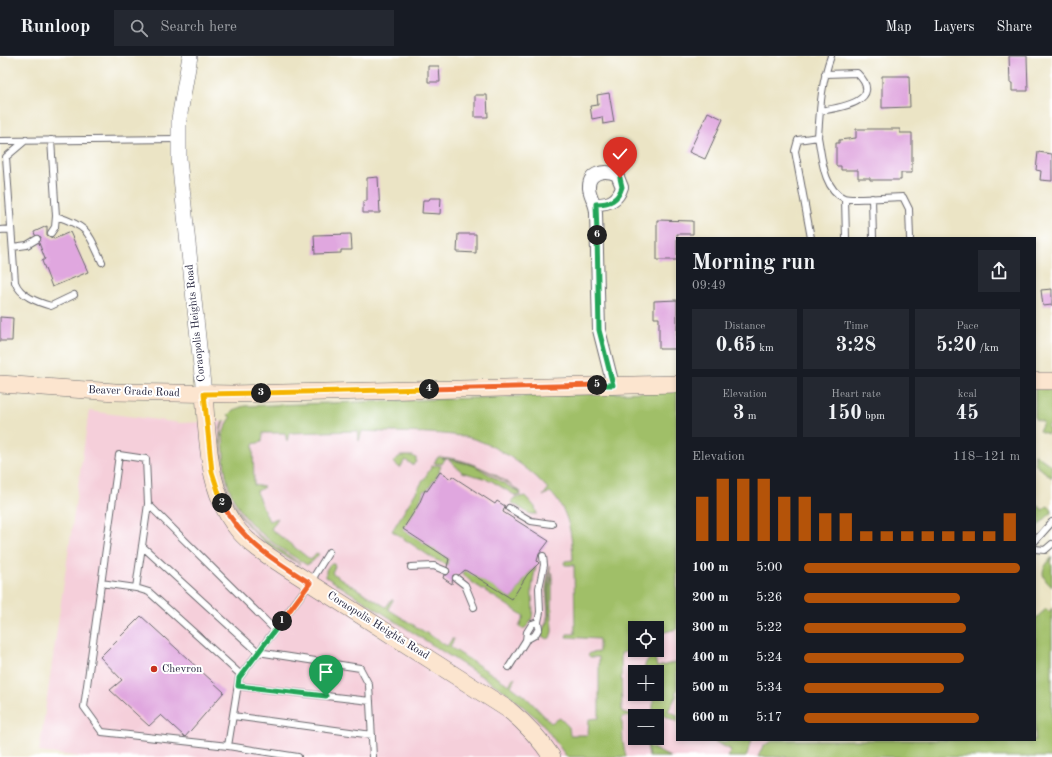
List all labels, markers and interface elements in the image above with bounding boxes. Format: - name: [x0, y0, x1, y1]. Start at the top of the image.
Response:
- search box: [114, 10, 394, 46]
- icon: search: [128, 17, 150, 39]
- text: Runloop: [20, 18, 90, 37]
- text: Search here: [160, 20, 237, 35]
- text: Map: [886, 20, 912, 34]
- text: Layers: [934, 20, 975, 34]
- text: Share: [997, 20, 1032, 34]
- pin: [603, 137, 637, 178]
- icon: check: [609, 143, 631, 165]
- pin: 6: [587, 225, 607, 245]
- text: 6: [594, 229, 600, 240]
- button: share: [978, 250, 1020, 292]
- text: Morning run: [692, 252, 815, 274]
- street label: Coraopolis Heights Road: [184, 263, 208, 382]
- text: 09:49: [692, 279, 726, 292]
- text: Distance: [724, 321, 765, 332]
- text: Time: [844, 321, 868, 332]
- text: Pace: [956, 321, 978, 332]
- text: 0.65: [716, 336, 756, 356]
- text: 3:28: [836, 336, 876, 356]
- text: 5:20: [936, 336, 976, 356]
- text: km: [756, 343, 774, 354]
- text: /km: [976, 343, 999, 354]
- pin: 5: [587, 375, 607, 395]
- pin: 4: [419, 379, 439, 399]
- text: 5: [594, 379, 600, 390]
- pin: 3: [251, 383, 271, 403]
- text: 4: [426, 383, 432, 394]
- street label: Beaver Grade Road: [88, 385, 180, 399]
- text: 3: [258, 387, 264, 398]
- text: Elevation: [722, 389, 767, 400]
- text: Heart rate: [831, 389, 881, 400]
- text: kcal: [958, 389, 977, 400]
- text: 3: [733, 404, 745, 424]
- text: 150: [827, 404, 862, 424]
- text: 45: [956, 404, 979, 424]
- text: m: [745, 411, 756, 422]
- text: bpm: [862, 411, 885, 422]
- text: Elevation: [692, 450, 745, 463]
- text: 118–121 m: [953, 450, 1020, 463]
- pin: 2: [212, 493, 232, 513]
- text: 2: [219, 497, 225, 508]
- text: 100 m: [692, 561, 729, 574]
- text: 5:00: [756, 561, 782, 574]
- street label: Coraopolis Heights Road: [325, 590, 431, 662]
- text: 200 m: [692, 591, 729, 604]
- text: 5:26: [756, 591, 782, 604]
- pin: 1: [272, 611, 292, 631]
- text: 1: [279, 615, 285, 626]
- map controls: [628, 621, 664, 745]
- button: locate: [628, 621, 664, 657]
- text: 300 m: [692, 621, 729, 634]
- text: 5:22: [756, 621, 782, 634]
- text: 400 m: [692, 651, 729, 664]
- text: 5:24: [756, 651, 782, 664]
- pin: [309, 655, 343, 696]
- icon: arrive: [315, 661, 337, 683]
- marker: Chevron: [149, 664, 159, 674]
- place label: Chevron: [162, 664, 202, 675]
- button: +: [628, 665, 664, 701]
- text: 500 m: [692, 681, 729, 694]
- text: 5:34: [756, 681, 782, 694]
- button: −: [628, 709, 664, 745]
- text: 600 m: [692, 711, 729, 724]
- text: 5:17: [756, 711, 782, 724]

